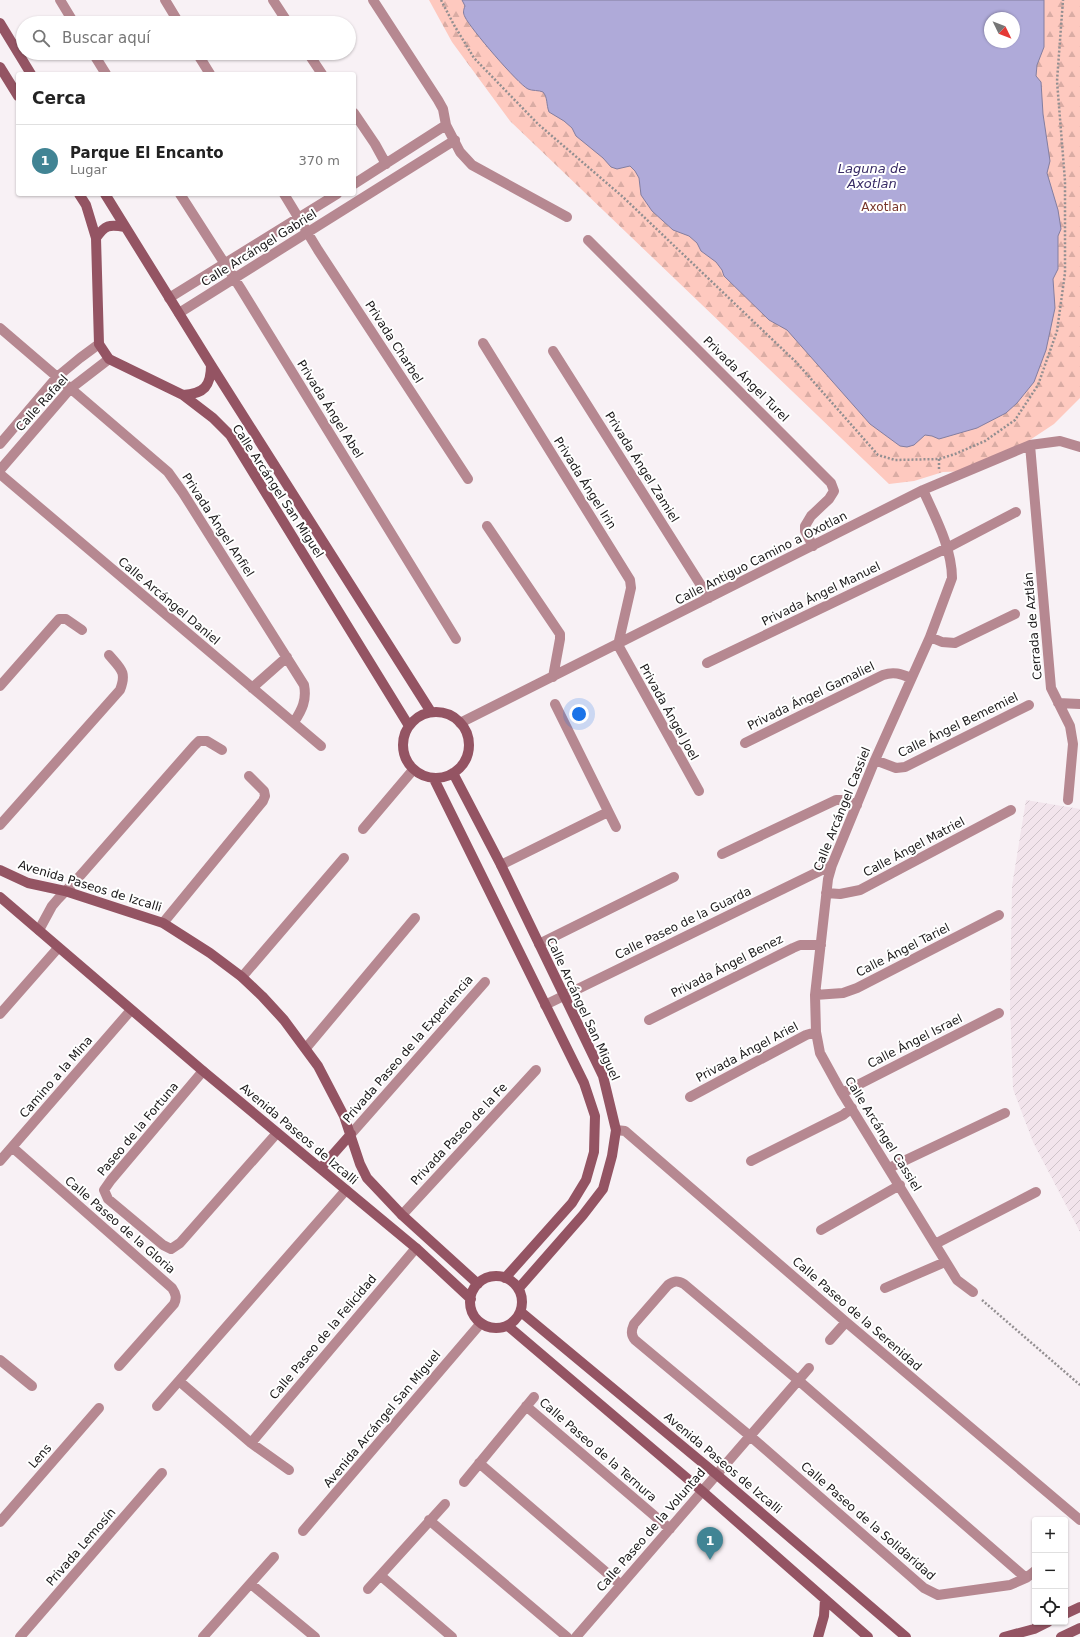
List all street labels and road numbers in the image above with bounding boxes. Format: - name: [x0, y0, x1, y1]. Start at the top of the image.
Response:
- street label: Calle Arcángel Gabriel: [199, 207, 319, 289]
- street label: Privada Charbel: [362, 298, 426, 386]
- street label: Privada Ángel Turel: [700, 333, 792, 425]
- street label: Privada Ángel Abel: [294, 357, 367, 461]
- street label: Calle Rafael: [13, 372, 71, 434]
- street label: Privada Ángel Zamiel: [602, 409, 683, 525]
- street label: Calle Arcángel San Miguel: [230, 422, 326, 560]
- street label: Privada Ángel Irin: [551, 434, 620, 532]
- street label: Privada Ángel Anfiel: [179, 470, 258, 579]
- street label: Calle Antiguo Camino a Oxotlan: [673, 508, 849, 608]
- street label: Calle Arcángel Daniel: [115, 554, 223, 648]
- street label: Privada Ángel Manuel: [759, 558, 883, 629]
- street label: Cerrada de Aztlán: [1021, 572, 1045, 680]
- street label: Privada Ángel Gamaliel: [745, 658, 877, 733]
- street label: Privada Ángel Joel: [637, 661, 702, 763]
- street label: Calle Ángel Bememiel: [895, 689, 1020, 760]
- street label: Calle Arcángel Cassiel: [811, 745, 873, 873]
- street label: Calle Ángel Matriel: [860, 813, 967, 880]
- street label: Avenida Paseos de Izcalli: [17, 857, 163, 915]
- street label: Calle Paseo de la Guarda: [613, 884, 753, 962]
- street label: Calle Ángel Tariel: [853, 919, 952, 980]
- street label: Privada Ángel Benez: [668, 931, 785, 1000]
- street label: Calle Arcángel San Miguel: [544, 935, 622, 1083]
- street label: Privada Paseo de la Experiencia: [340, 972, 476, 1126]
- street label: Calle Ángel Israel: [865, 1010, 965, 1071]
- street label: Privada Ángel Ariel: [693, 1018, 800, 1085]
- street label: Camino a la Mina: [17, 1033, 95, 1121]
- street label: Calle Arcángel Cassiel: [842, 1074, 924, 1194]
- street label: Paseo de la Fortuna: [95, 1079, 181, 1179]
- street label: Privada Paseo de la Fe: [408, 1080, 510, 1188]
- street label: Avenida Paseos de Izcalli: [237, 1081, 361, 1187]
- street label: Calle Paseo de la Gloria: [62, 1173, 178, 1277]
- street label: Calle Paseo de la Serenidad: [790, 1254, 924, 1374]
- street label: Calle Paseo de la Felicidad: [267, 1272, 379, 1402]
- street label: Avenida Arcángel San Miguel: [321, 1348, 443, 1490]
- street label: Calle Paseo de la Ternura: [537, 1395, 659, 1505]
- street label: Avenida Paseos de Izcalli: [661, 1410, 785, 1516]
- street label: Lens: [26, 1441, 54, 1471]
- street label: Calle Paseo de la Solidaridad: [798, 1459, 938, 1583]
- street label: Calle Paseo de la Voluntad: [594, 1466, 708, 1594]
- street label: Privada Lemosín: [43, 1505, 119, 1589]

